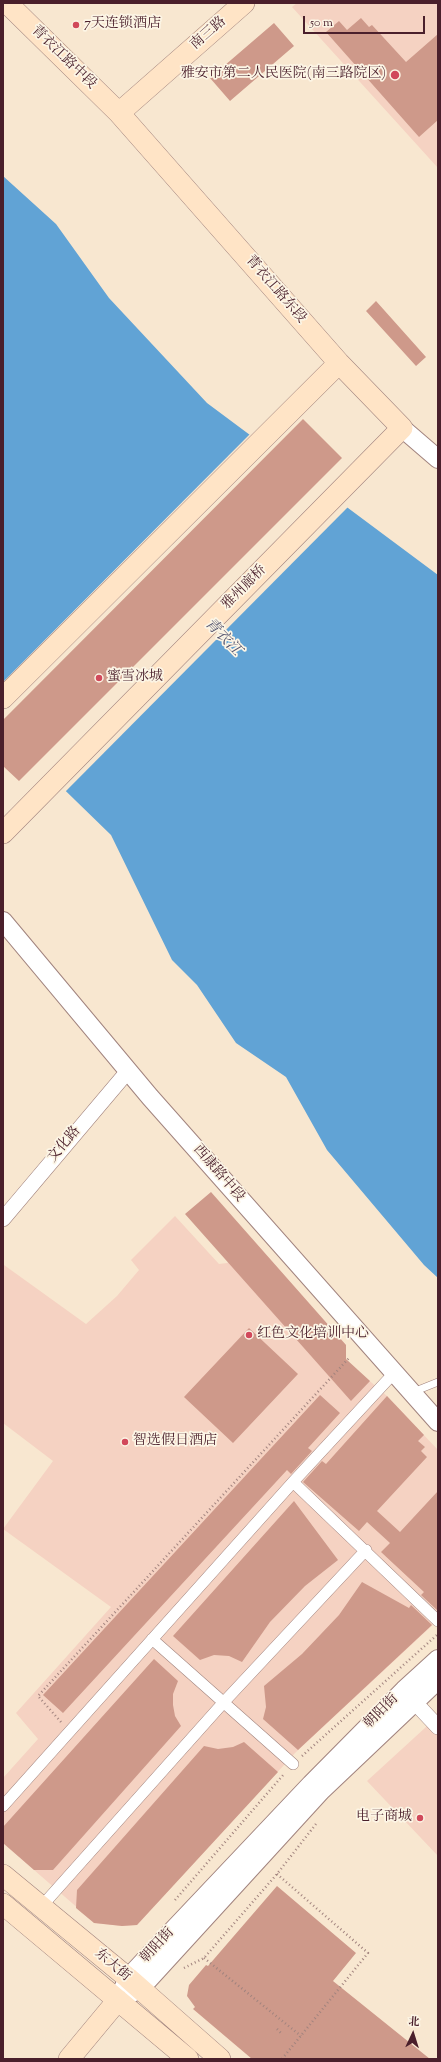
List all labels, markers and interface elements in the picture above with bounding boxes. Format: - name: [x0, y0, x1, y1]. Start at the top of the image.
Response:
- scale bar: [305, 8, 427, 34]
- street label: 南三路: [188, 14, 230, 54]
- text: 50 m: [310, 14, 333, 32]
- place label: 7天连锁酒店: [84, 17, 161, 33]
- marker: 7天连锁酒店: [71, 20, 81, 30]
- street label: 青衣江路中段: [27, 23, 99, 93]
- place label: 雅安市第二人民医院(南三路院区): [181, 67, 386, 83]
- marker: 雅安市第二人民医院(南三路院区): [389, 69, 401, 81]
- street label: 青衣江路东段: [241, 253, 309, 327]
- street label: 雅州廊桥: [219, 562, 271, 614]
- water label: 青衣江: [200, 616, 244, 660]
- place label: 蜜雪冰城: [107, 670, 163, 686]
- marker: 蜜雪冰城: [94, 673, 104, 683]
- street label: 文化路: [45, 1124, 85, 1166]
- street label: 西康路中段: [189, 1142, 247, 1206]
- place label: 红色文化培训中心: [257, 1327, 369, 1343]
- marker: 红色文化培训中心: [244, 1330, 254, 1340]
- place label: 智选假日酒店: [133, 1434, 217, 1450]
- marker: 智选假日酒店: [120, 1437, 130, 1447]
- street label: 朝阳街: [361, 1691, 403, 1733]
- place label: 电子商城: [356, 1810, 412, 1826]
- marker: 电子商城: [415, 1813, 425, 1823]
- street label: 朝阳街: [138, 1925, 178, 1967]
- street label: 东大街: [91, 1946, 133, 1986]
- north arrow: [393, 2014, 433, 2054]
- text: 北: [408, 2014, 420, 2030]

